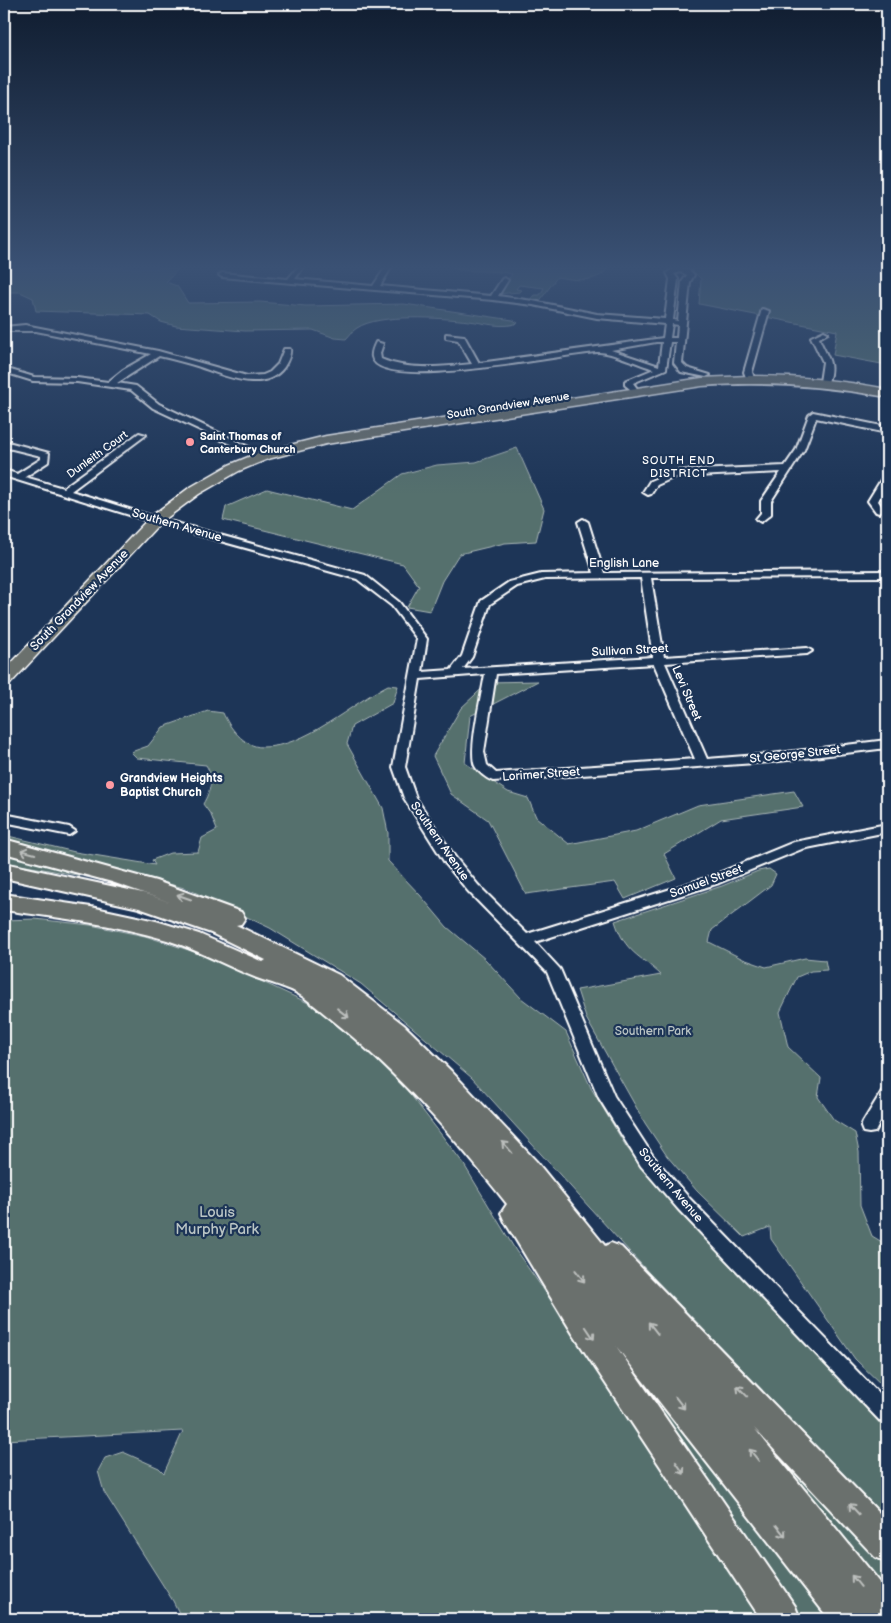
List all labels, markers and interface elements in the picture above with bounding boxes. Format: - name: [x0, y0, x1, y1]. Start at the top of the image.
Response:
- street label: South Grandview Avenue: [446, 389, 571, 422]
- street label: Dunleith Court: [64, 428, 131, 481]
- place label: Saint Thomas of Canterbury Church: [200, 430, 296, 456]
- marker: Saint Thomas of Canterbury Church: [184, 436, 196, 448]
- district label: SOUTH END DISTRICT: [642, 454, 716, 480]
- street label: Southern Avenue: [130, 505, 223, 545]
- street label: South Grandview Avenue: [27, 547, 132, 654]
- street label: English Lane: [589, 556, 659, 571]
- street label: Sullivan Street: [591, 641, 669, 660]
- street label: Levi Street: [668, 664, 705, 723]
- street label: St George Street: [749, 742, 842, 767]
- street label: Lorimer Street: [502, 764, 581, 785]
- place label: Grandview Heights Baptist Church: [120, 771, 223, 800]
- marker: Grandview Heights Baptist Church: [104, 779, 116, 791]
- street label: Southern Avenue: [407, 799, 472, 884]
- one-way arrow: [20, 847, 36, 856]
- street label: Samuel Street: [668, 861, 745, 902]
- one-way arrow: [176, 892, 192, 901]
- one-way arrow: [336, 1008, 349, 1019]
- park label: Southern Park: [615, 1024, 691, 1039]
- one-way arrow: [501, 1141, 513, 1154]
- street label: Southern Avenue: [635, 1145, 706, 1226]
- park label: Louis Murphy Park: [175, 1203, 259, 1239]
- one-way arrow: [574, 1269, 585, 1282]
- one-way arrow: [647, 1322, 658, 1335]
- one-way arrow: [584, 1326, 595, 1340]
- one-way arrow: [736, 1385, 748, 1397]
- one-way arrow: [675, 1396, 686, 1409]
- one-way arrow: [749, 1449, 760, 1462]
- one-way arrow: [675, 1461, 685, 1475]
- one-way arrow: [848, 1503, 860, 1516]
- one-way arrow: [776, 1524, 787, 1537]
- one-way arrow: [851, 1575, 862, 1588]

